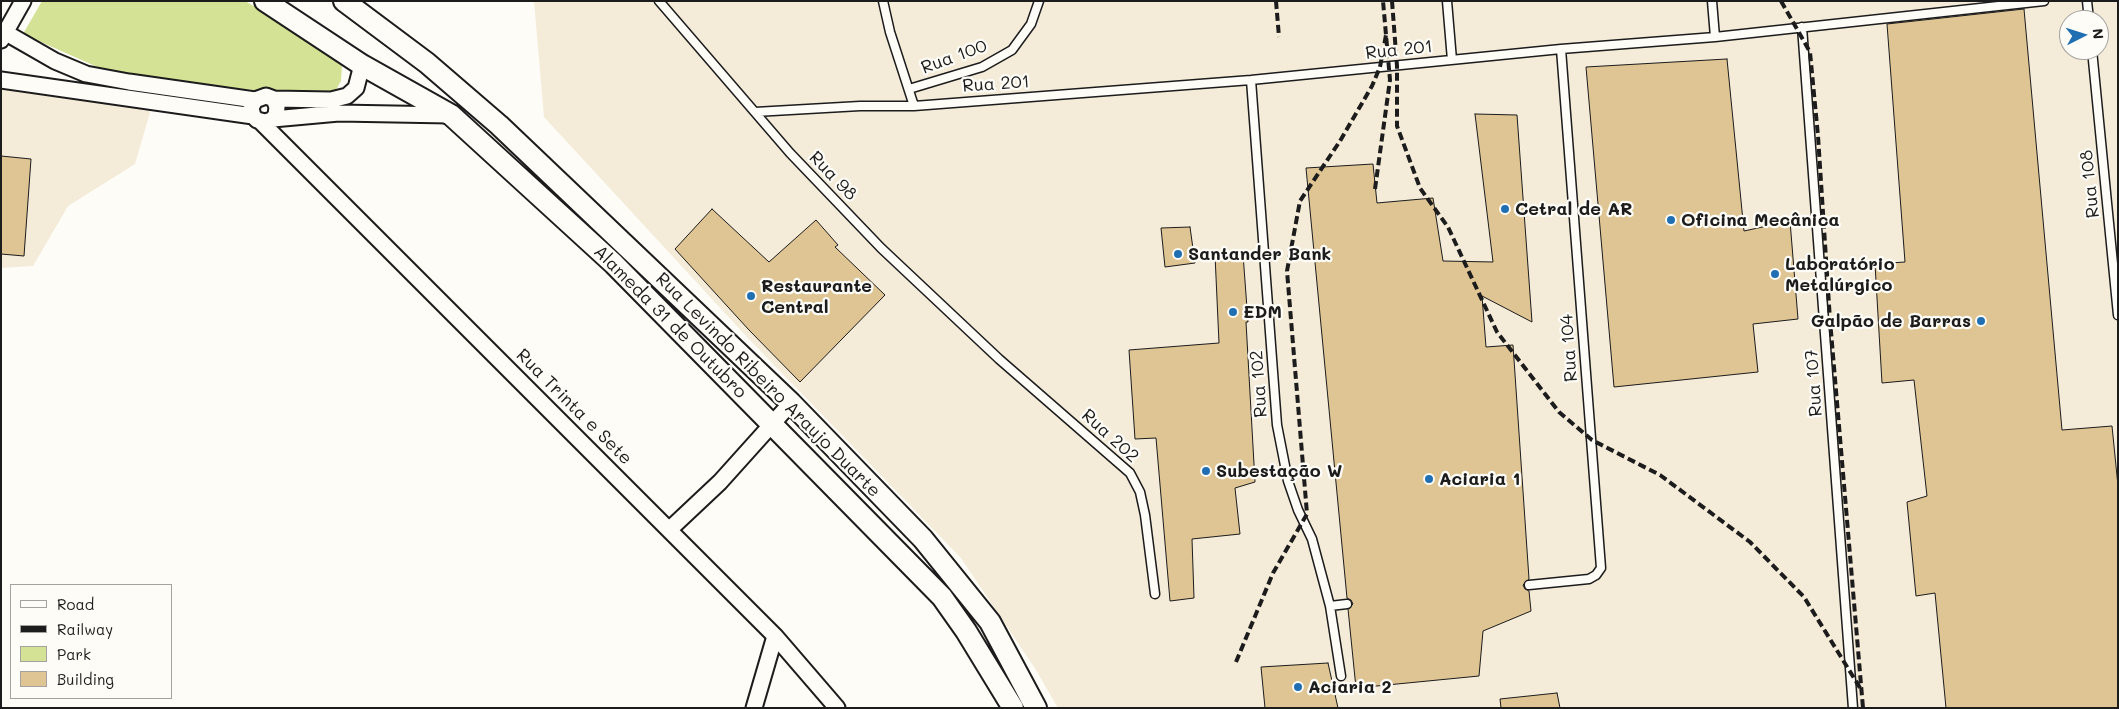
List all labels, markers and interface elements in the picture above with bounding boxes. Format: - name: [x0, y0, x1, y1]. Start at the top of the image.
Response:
- north arrow: [2059, 10, 2109, 60]
- text: N: [2089, 28, 2108, 40]
- street label: Rua 100: [918, 35, 990, 79]
- street label: Rua 201: [1364, 36, 1434, 64]
- street label: Rua 201: [962, 71, 1030, 97]
- street label: Rua 98: [804, 147, 862, 205]
- street label: Rua 108: [2076, 149, 2104, 219]
- place label: Cetral de AR: [1515, 198, 1632, 220]
- marker: Cetral de AR: [1499, 203, 1511, 215]
- place label: Oficina Mecânica: [1681, 209, 1839, 231]
- marker: Oficina Mecânica: [1665, 214, 1677, 226]
- street label: Alameda 31 de Outubro: [589, 241, 751, 403]
- place label: Santander Bank: [1188, 243, 1331, 265]
- marker: Santander Bank: [1172, 248, 1184, 260]
- place label: Laboratório Metalúrgico: [1785, 253, 1895, 296]
- street label: Rua Levindo Ribeiro Araujo Duarte: [651, 268, 885, 502]
- marker: Laboratório Metalúrgico: [1769, 268, 1781, 280]
- place label: Restaurante Central: [761, 275, 872, 318]
- marker: Restaurante Central: [745, 290, 757, 302]
- place label: EDM: [1243, 301, 1282, 323]
- marker: EDM: [1227, 306, 1239, 318]
- place label: Galpão de Barras: [1811, 310, 1971, 332]
- street label: Rua 104: [1556, 313, 1582, 383]
- marker: Galpão de Barras: [1975, 315, 1987, 327]
- street label: Rua Trinta e Sete: [512, 345, 636, 469]
- street label: Rua 107: [1801, 349, 1827, 417]
- street label: Rua 102: [1246, 350, 1272, 418]
- street label: Rua 202: [1077, 405, 1143, 467]
- place label: Subestação W: [1216, 460, 1342, 482]
- marker: Subestação W: [1200, 465, 1212, 477]
- place label: Aciaria 1: [1439, 468, 1520, 490]
- marker: Aciaria 1: [1423, 473, 1435, 485]
- legend: [10, 584, 172, 699]
- text: Road: [57, 594, 94, 614]
- text: Railway: [57, 619, 113, 639]
- text: Park: [57, 644, 91, 664]
- text: Building: [57, 669, 114, 689]
- place label: Aciaria 2: [1308, 676, 1392, 698]
- marker: Aciaria 2: [1292, 681, 1304, 693]

